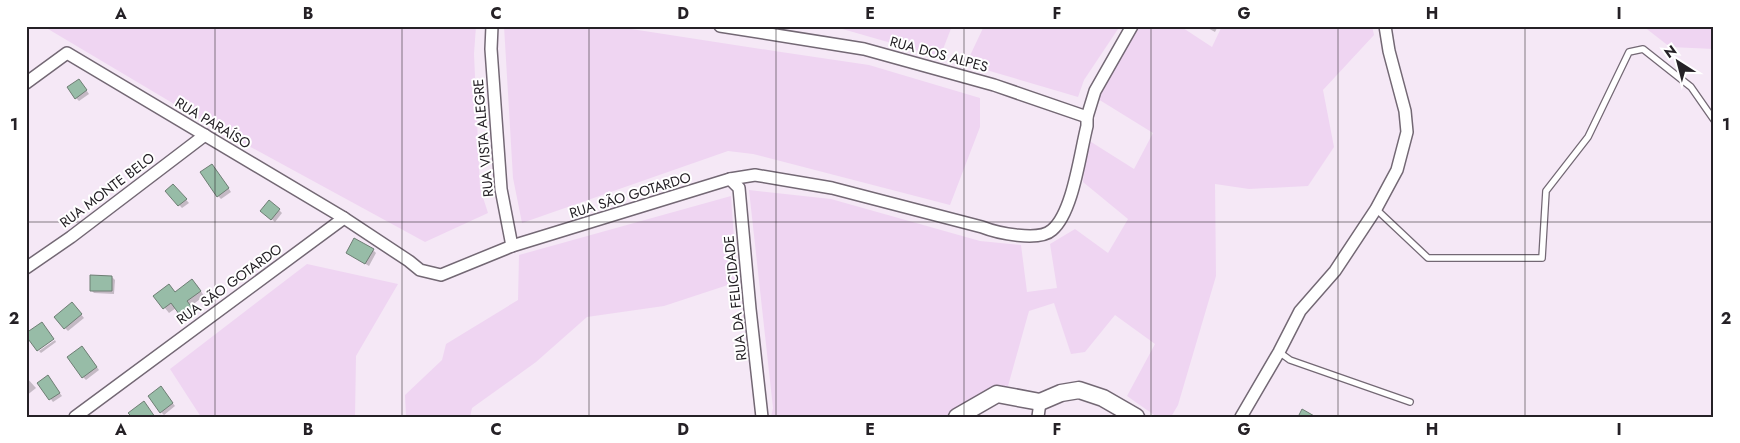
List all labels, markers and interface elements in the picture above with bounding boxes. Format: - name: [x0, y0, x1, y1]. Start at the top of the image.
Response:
- text: A: [114, 2, 127, 25]
- text: B: [303, 2, 313, 25]
- text: C: [490, 2, 502, 25]
- text: D: [677, 2, 689, 25]
- text: E: [865, 2, 875, 25]
- text: F: [1053, 2, 1061, 25]
- text: G: [1237, 2, 1251, 25]
- text: H: [1426, 2, 1438, 25]
- text: I: [1616, 2, 1622, 25]
- street label: RUA DOS ALPES: [888, 31, 991, 77]
- north arrow: [1652, 38, 1702, 88]
- text: N: [1660, 40, 1681, 63]
- street label: RUA VISTA ALEGRE: [468, 78, 498, 198]
- street label: RUA PARAÍSO: [171, 92, 255, 154]
- text: 1: [10, 113, 18, 136]
- text: 1: [1722, 113, 1730, 136]
- street label: RUA MONTE BELO: [55, 148, 159, 232]
- street label: RUA SÃO GOTARDO: [567, 167, 693, 223]
- street label: RUA DA FELICIDADE: [718, 235, 752, 361]
- street label: RUA SÃO GOTARDO: [172, 239, 286, 329]
- text: 2: [9, 307, 19, 330]
- text: 2: [1721, 307, 1731, 330]
- text: A: [114, 418, 127, 441]
- text: B: [303, 418, 313, 441]
- text: C: [490, 418, 502, 441]
- text: D: [677, 418, 689, 441]
- text: E: [865, 418, 875, 441]
- text: F: [1053, 418, 1061, 441]
- text: G: [1237, 418, 1251, 441]
- text: H: [1426, 418, 1438, 441]
- text: I: [1616, 418, 1622, 441]

